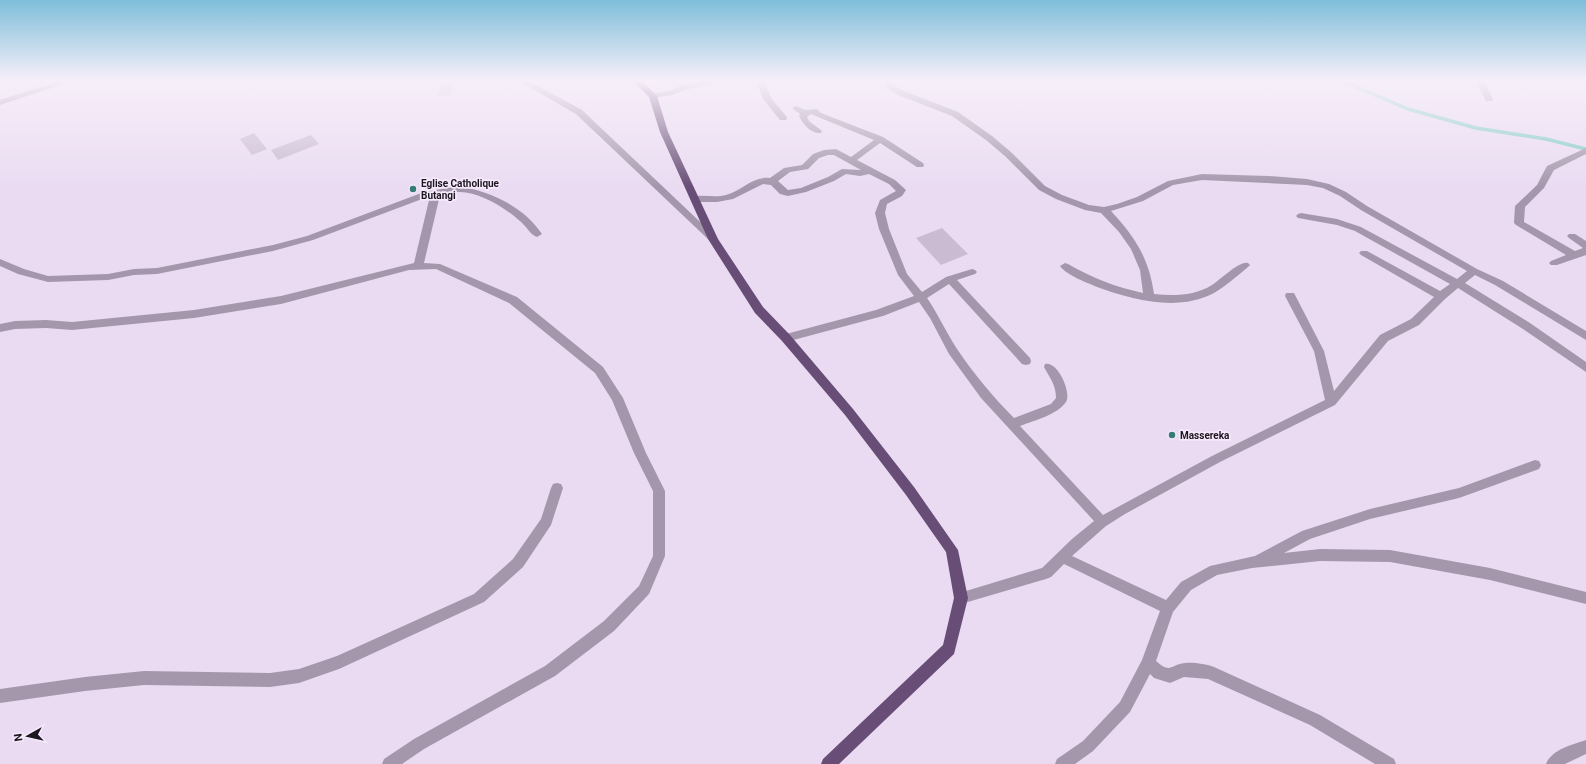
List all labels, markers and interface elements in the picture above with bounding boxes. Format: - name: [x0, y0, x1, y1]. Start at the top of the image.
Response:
- place label: Eglise Catholique Butangi: [421, 178, 500, 201]
- marker: Eglise Catholique Butangi: [408, 184, 418, 194]
- marker: Massereka: [1167, 430, 1177, 440]
- place label: Massereka: [1180, 430, 1230, 441]
- north arrow: [8, 716, 48, 756]
- text: N: [12, 732, 26, 742]

